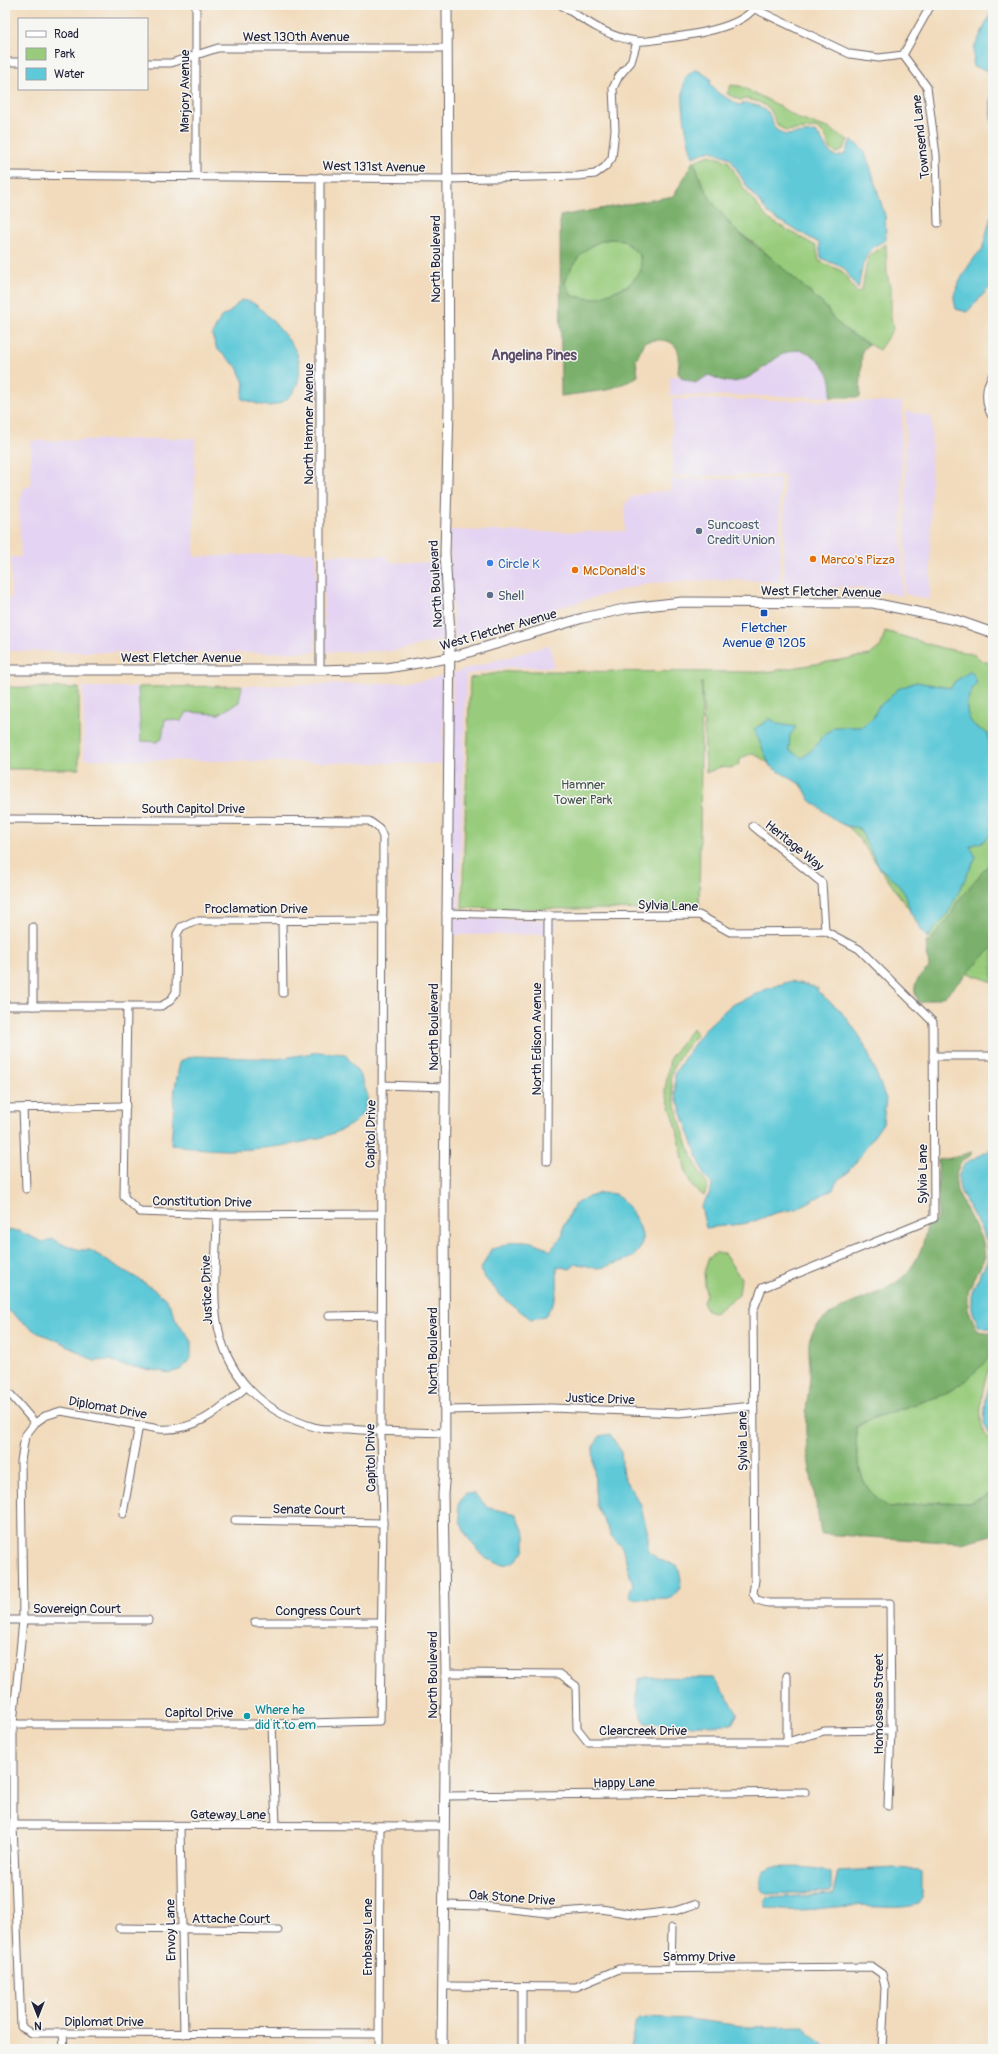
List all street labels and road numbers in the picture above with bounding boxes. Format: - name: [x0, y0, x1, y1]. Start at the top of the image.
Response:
- street label: West 130th Avenue: [243, 29, 350, 45]
- street label: Marjory Avenue: [177, 49, 193, 133]
- street label: Townsend Lane: [909, 93, 933, 180]
- street label: West 131st Avenue: [323, 158, 426, 176]
- street label: North Boulevard: [428, 215, 444, 303]
- street label: North Hamner Avenue: [301, 363, 317, 485]
- street label: North Boulevard: [426, 540, 446, 628]
- street label: West Fletcher Avenue: [761, 583, 882, 601]
- street label: West Fletcher Avenue: [438, 606, 559, 654]
- street label: West Fletcher Avenue: [121, 650, 242, 666]
- street label: South Capitol Drive: [141, 801, 245, 817]
- street label: Heritage Way: [762, 817, 827, 875]
- street label: Sylvia Lane: [638, 897, 699, 915]
- street label: Proclamation Drive: [204, 901, 308, 917]
- street label: North Edison Avenue: [529, 982, 545, 1095]
- street label: North Boulevard: [426, 983, 442, 1071]
- street label: Capitol Drive: [362, 1099, 380, 1168]
- street label: Sylvia Lane: [915, 1143, 931, 1204]
- street label: Constitution Drive: [152, 1193, 252, 1211]
- street label: Justice Drive: [198, 1254, 216, 1325]
- street label: North Boulevard: [425, 1307, 441, 1395]
- street label: Justice Drive: [565, 1390, 636, 1408]
- street label: Diplomat Drive: [67, 1393, 149, 1423]
- street label: Sylvia Lane: [734, 1410, 752, 1471]
- street label: Capitol Drive: [362, 1423, 380, 1492]
- street label: Senate Court: [273, 1501, 346, 1519]
- street label: Sovereign Court: [33, 1601, 122, 1617]
- street label: Congress Court: [275, 1603, 361, 1619]
- street label: North Boulevard: [425, 1631, 441, 1719]
- street label: Homosassa Street: [871, 1653, 887, 1754]
- street label: Capitol Drive: [165, 1705, 234, 1721]
- street label: Clearcreek Drive: [599, 1723, 688, 1739]
- street label: Happy Lane: [593, 1774, 656, 1792]
- street label: Gateway Lane: [190, 1807, 267, 1823]
- street label: Oak Stone Drive: [468, 1887, 556, 1909]
- street label: Envoy Lane: [162, 1898, 180, 1961]
- street label: Embassy Lane: [360, 1898, 376, 1976]
- street label: Attache Court: [192, 1911, 271, 1927]
- street label: Sammy Drive: [663, 1949, 736, 1965]
- street label: Diplomat Drive: [64, 2014, 144, 2030]

